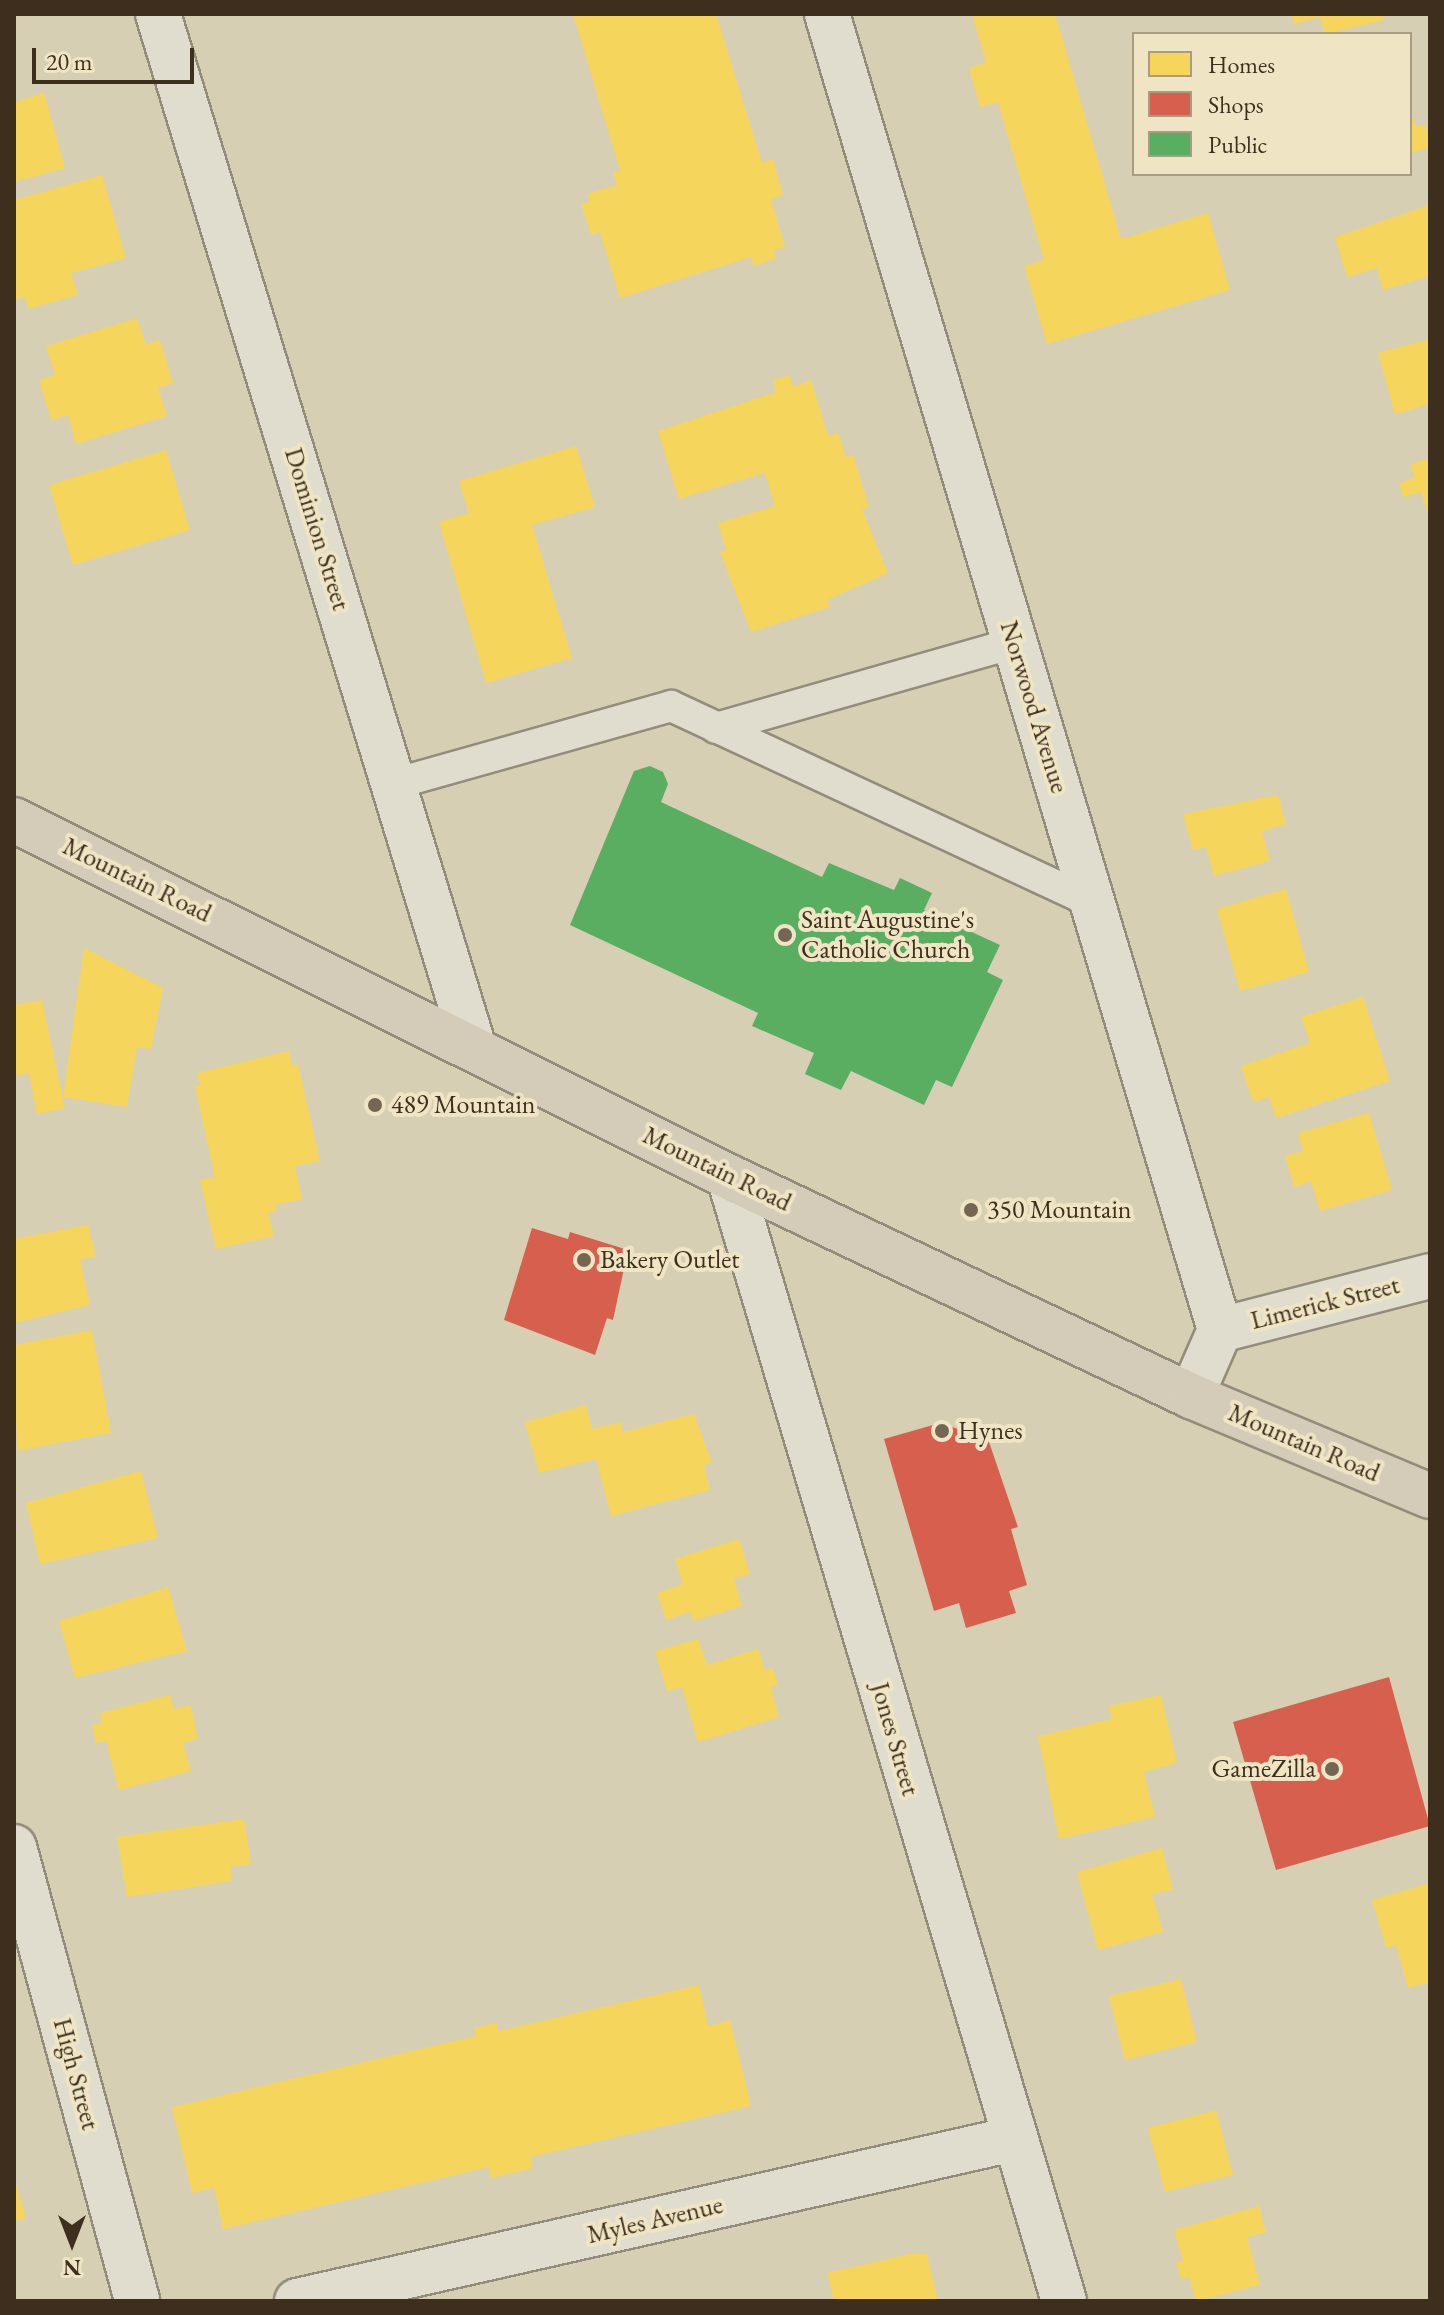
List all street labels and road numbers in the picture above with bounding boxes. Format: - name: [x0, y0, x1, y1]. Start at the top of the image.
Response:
- street label: Dominion Street: [278, 444, 356, 614]
- street label: Norwood Avenue: [993, 617, 1075, 797]
- street label: Mountain Road: [58, 831, 216, 929]
- street label: Mountain Road: [638, 1120, 796, 1218]
- street label: Limerick Street: [1247, 1269, 1403, 1337]
- street label: Mountain Road: [1224, 1397, 1384, 1489]
- street label: Jones Street: [864, 1679, 926, 1799]
- street label: High Street: [46, 2015, 106, 2133]
- street label: Myles Avenue: [584, 2189, 726, 2251]

